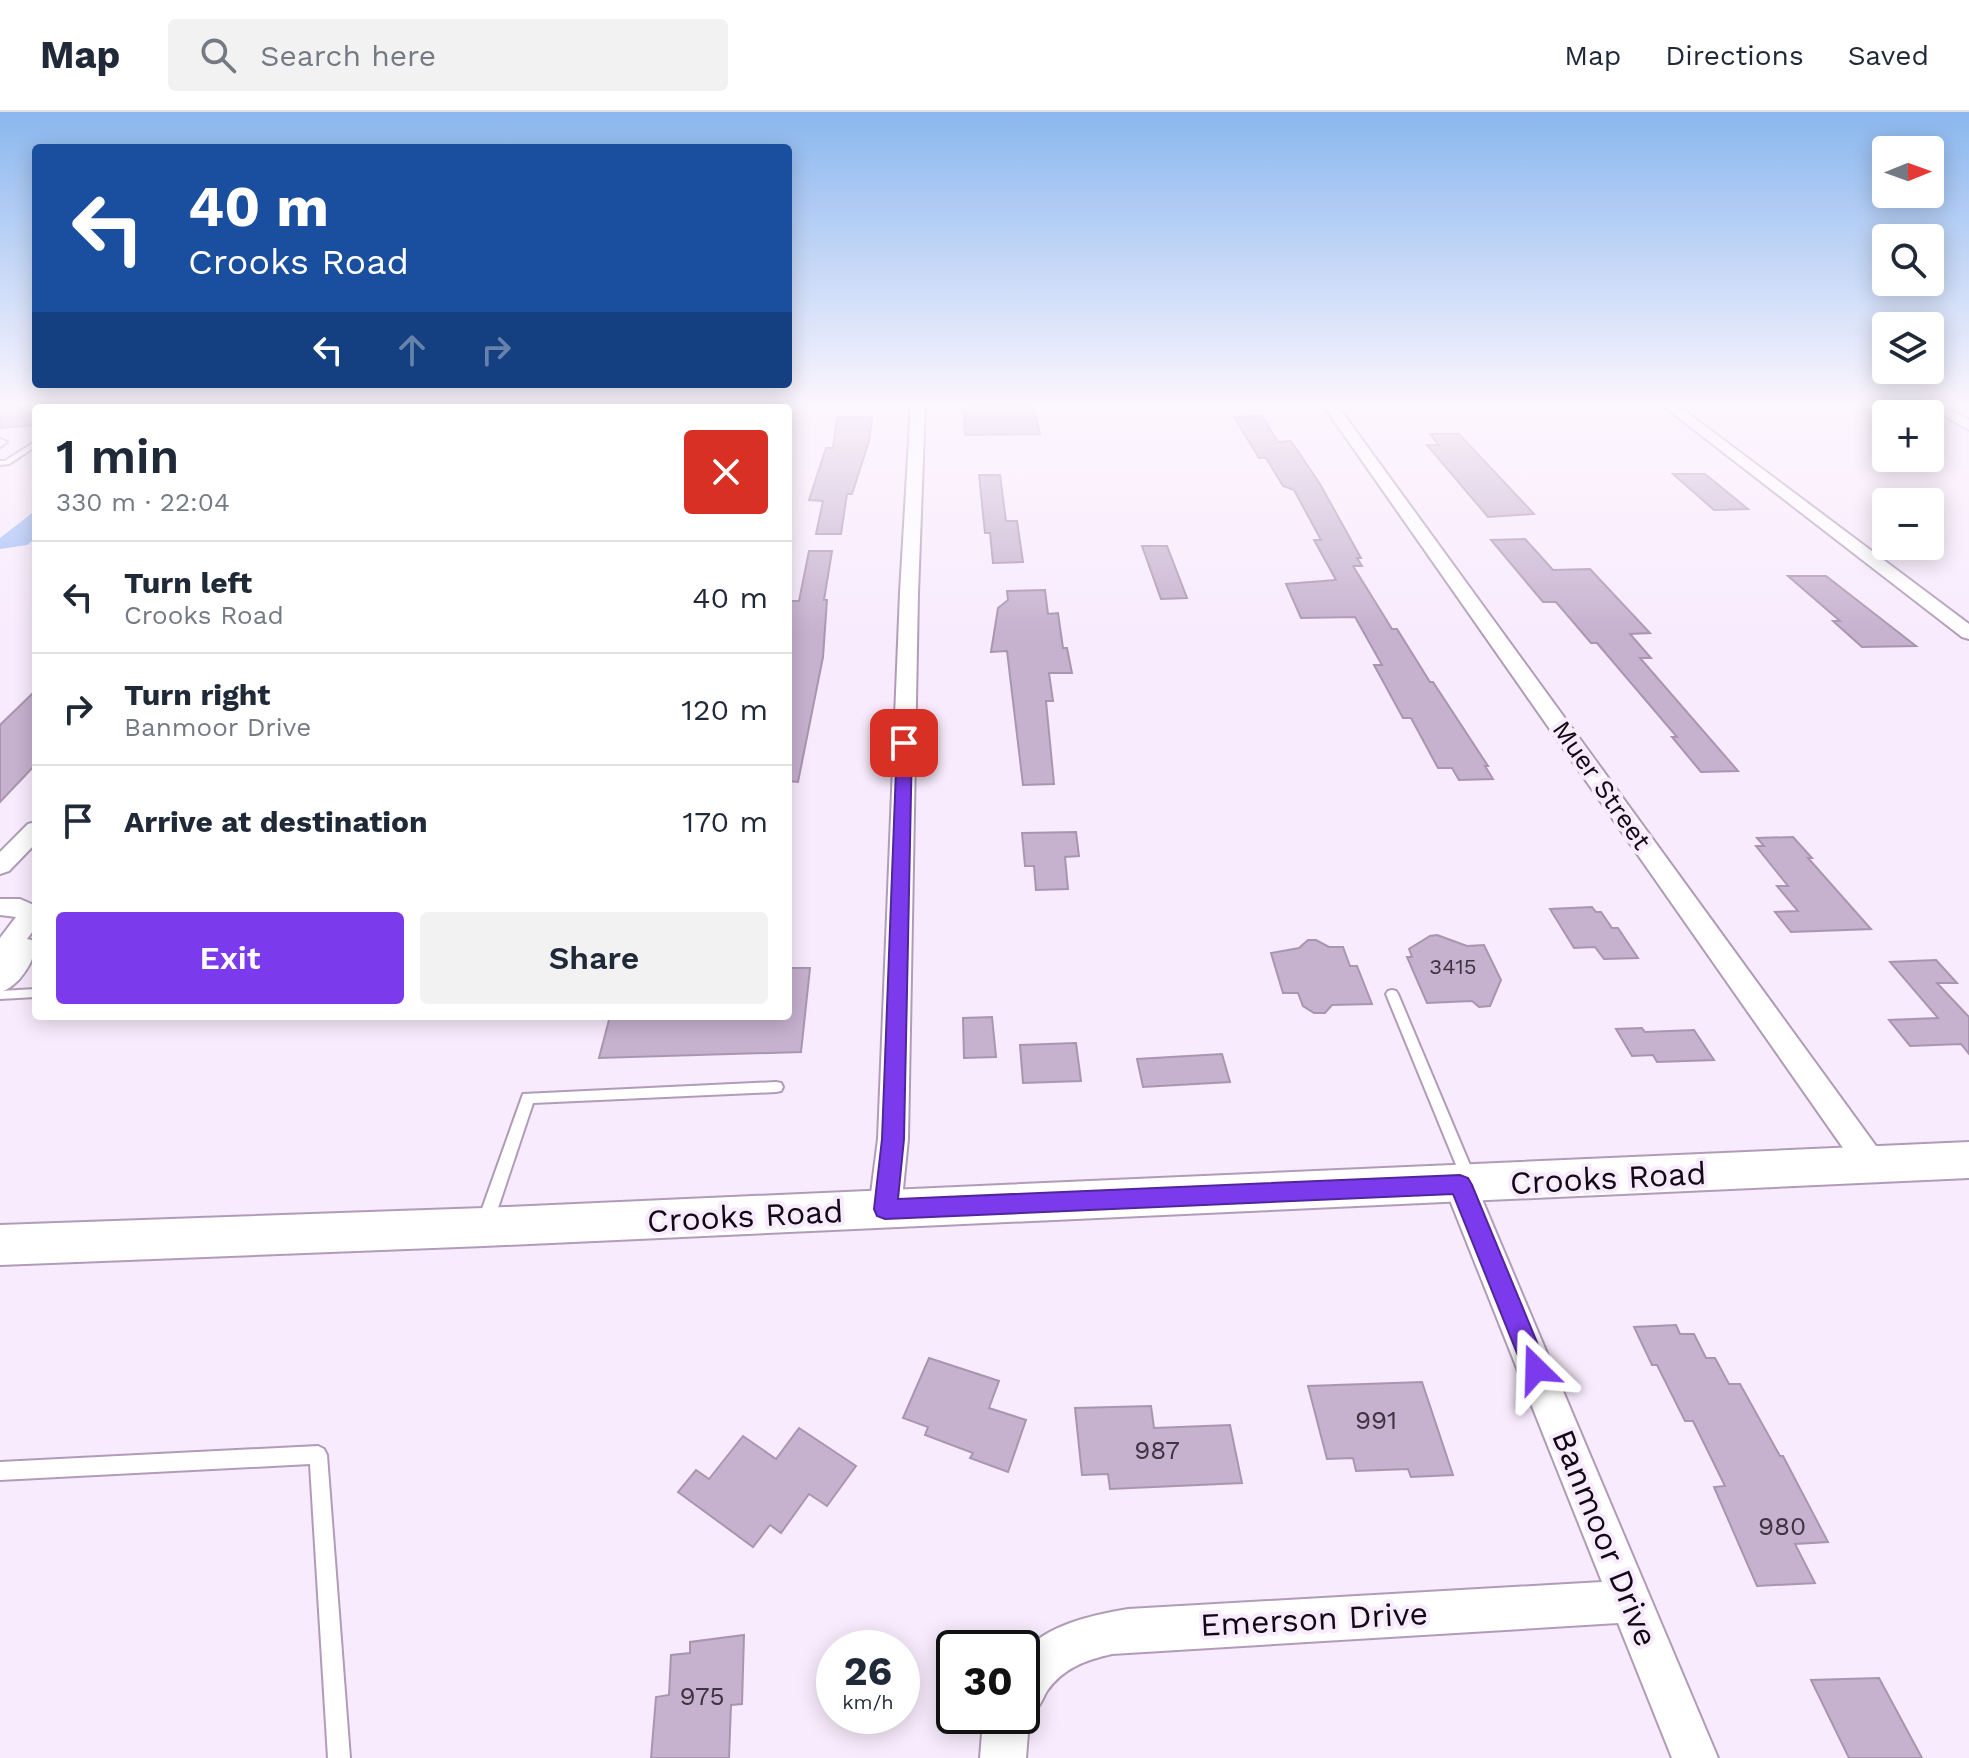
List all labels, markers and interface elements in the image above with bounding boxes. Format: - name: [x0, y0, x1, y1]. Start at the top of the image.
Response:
- search box: [168, 19, 728, 91]
- text: Map: [40, 33, 120, 77]
- icon: search: [196, 33, 240, 77]
- text: Search here: [260, 38, 436, 73]
- text: Map: [1564, 39, 1621, 72]
- text: Directions: [1665, 39, 1804, 72]
- text: Saved: [1848, 39, 1929, 72]
- north arrow: [1872, 136, 1944, 208]
- map controls: [1872, 136, 1944, 560]
- text: 40 m: [188, 174, 329, 240]
- icon: left: [56, 176, 160, 280]
- button: search: [1872, 224, 1944, 296]
- text: Crooks Road: [188, 241, 409, 283]
- button: layers: [1872, 312, 1944, 384]
- icon: left: [306, 328, 350, 372]
- icon: ahead: [390, 328, 434, 372]
- icon: right: [474, 328, 518, 372]
- button: +: [1872, 400, 1944, 472]
- text: 1 min: [56, 428, 179, 485]
- button: close: [684, 430, 768, 514]
- text: 330 m · 22:04: [56, 487, 230, 517]
- button: −: [1872, 488, 1944, 560]
- text: Turn left: [124, 565, 252, 600]
- icon: left: [56, 575, 100, 619]
- text: 40 m: [692, 580, 768, 615]
- text: Crooks Road: [124, 600, 284, 630]
- text: Turn right: [124, 677, 270, 712]
- icon: right: [56, 687, 100, 731]
- text: 120 m: [681, 692, 768, 727]
- pin: [870, 709, 938, 777]
- text: Banmoor Drive: [124, 712, 311, 742]
- street label: Muer Street: [1547, 715, 1657, 855]
- icon: arrive: [882, 721, 926, 765]
- icon: arrive: [56, 799, 100, 843]
- text: Arrive at destination: [124, 804, 428, 839]
- text: 170 m: [683, 804, 768, 839]
- button: Exit: [56, 912, 404, 1004]
- button: Share: [420, 912, 768, 1004]
- house number: 3415: [1429, 954, 1477, 979]
- street label: Crooks Road: [1509, 1154, 1707, 1202]
- street label: Crooks Road: [646, 1192, 844, 1240]
- position arrow: [1494, 1327, 1578, 1411]
- house number: 991: [1355, 1405, 1397, 1435]
- street label: Banmoor Drive: [1544, 1424, 1666, 1652]
- house number: 987: [1134, 1435, 1180, 1465]
- house number: 980: [1758, 1511, 1806, 1541]
- street label: Emerson Drive: [1199, 1594, 1429, 1644]
- speed limit sign: 30: [936, 1630, 1040, 1734]
- text: 26: [844, 1648, 892, 1695]
- house number: 975: [679, 1681, 725, 1711]
- text: km/h: [842, 1690, 894, 1714]

